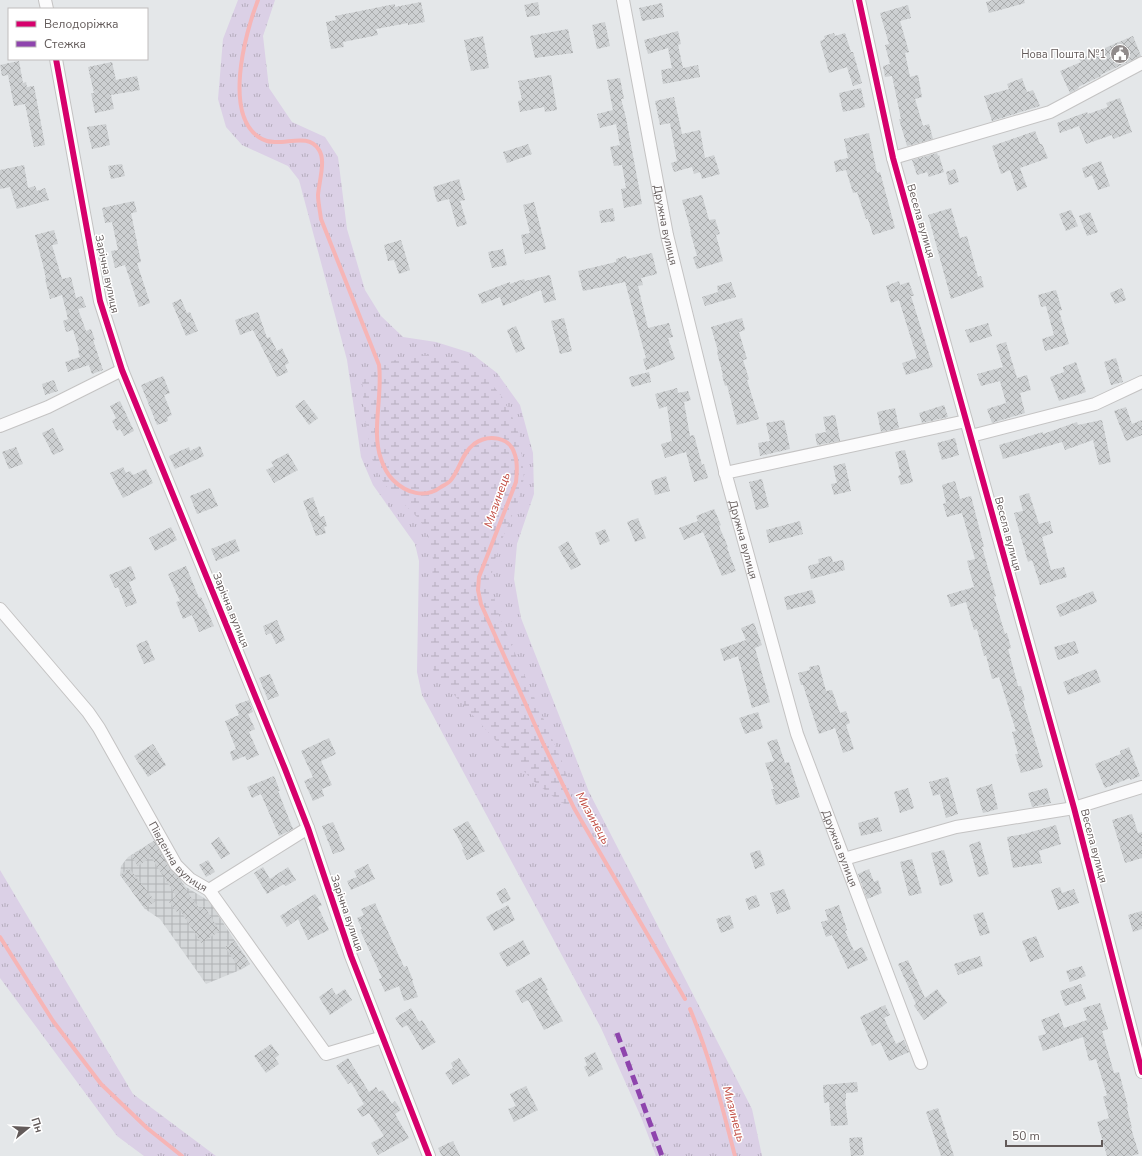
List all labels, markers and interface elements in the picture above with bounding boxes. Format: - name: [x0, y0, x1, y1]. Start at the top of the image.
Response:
- legend: [8, 8, 148, 60]
- text: Велодоріжка: [44, 16, 118, 32]
- text: Стежка: [44, 36, 86, 52]
- public building icon: Нова Пошта №1: [1109, 43, 1131, 65]
- place label: Нова Пошта №1: [1021, 47, 1106, 62]
- street label: Весела вулиця: [903, 182, 939, 260]
- street label: Дружна вулиця: [650, 184, 682, 267]
- street label: Зарічна вулиця: [91, 233, 123, 315]
- water label: Мизинець: [480, 470, 514, 530]
- street label: Весела вулиця: [991, 495, 1025, 573]
- street label: Дружна вулиця: [726, 498, 762, 581]
- street label: Зарічна вулиця: [209, 570, 253, 650]
- water label: Мизинець: [572, 789, 614, 847]
- street label: Весела вулиця: [1077, 807, 1111, 885]
- street label: Дружна вулиця: [819, 808, 861, 889]
- street label: Південна вулиця: [145, 819, 210, 895]
- street label: Зарічна вулиця: [327, 873, 367, 953]
- water label: Мизинець: [719, 1084, 749, 1144]
- north arrow: [8, 1108, 48, 1148]
- text: Пн: [28, 1116, 47, 1135]
- scale bar: [1006, 1122, 1102, 1148]
- text: 50 m: [1012, 1128, 1040, 1144]

